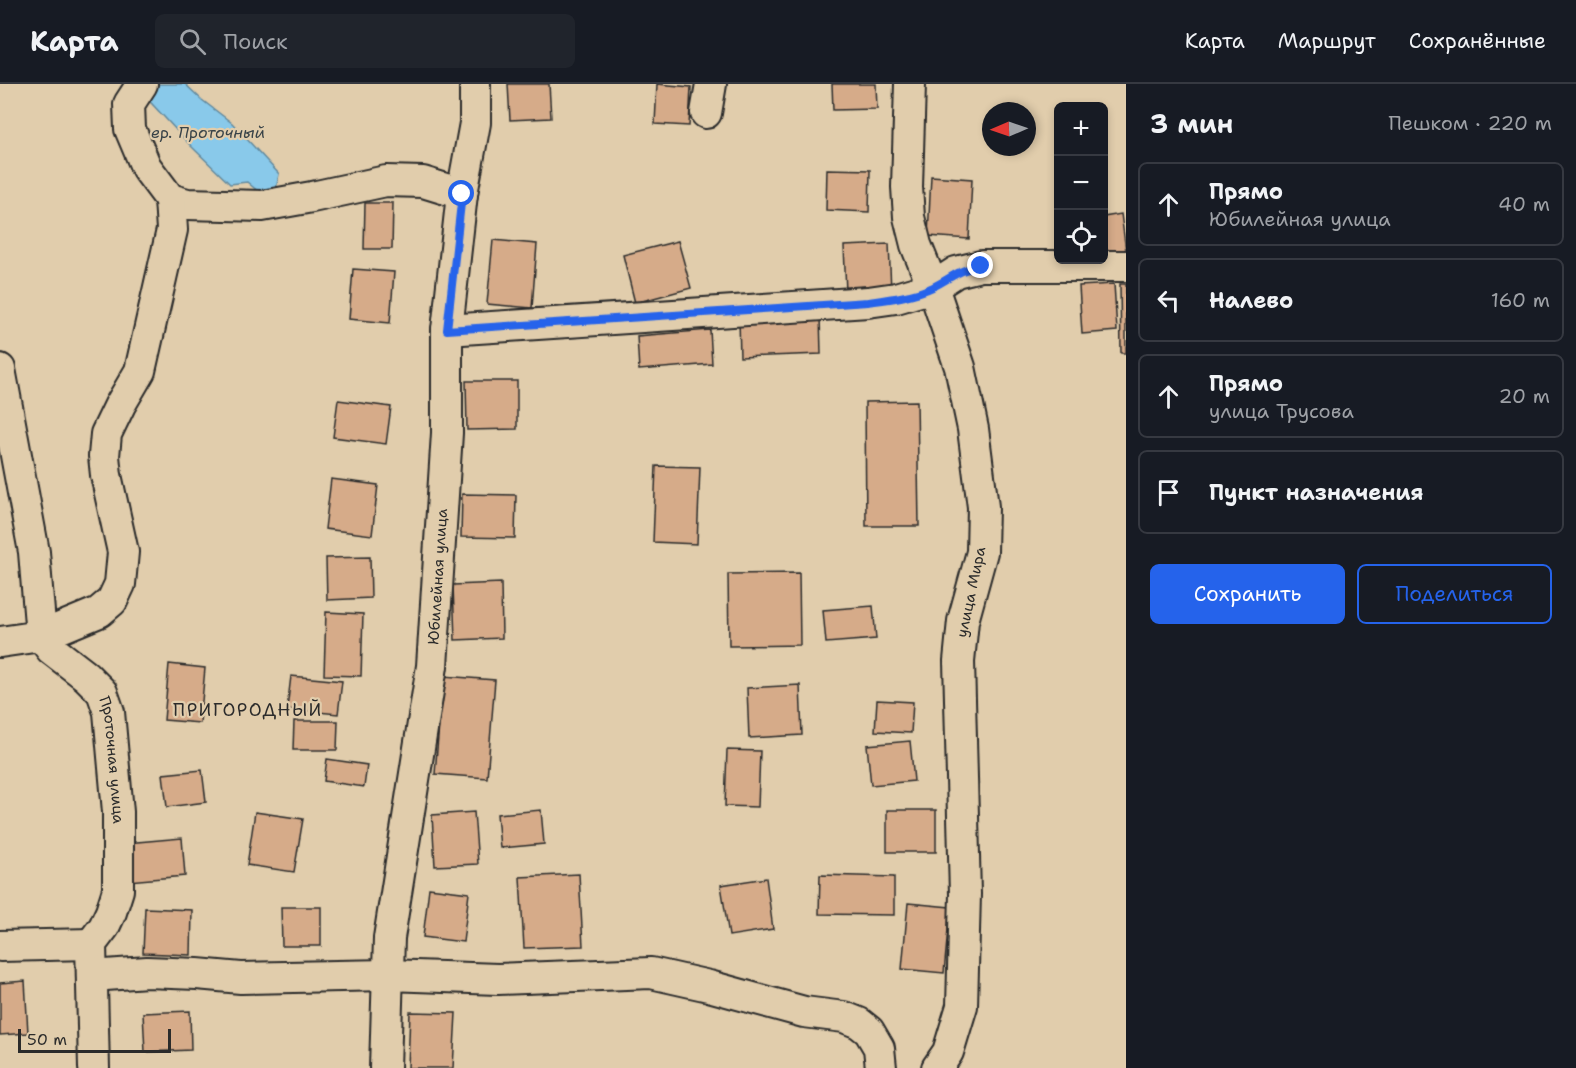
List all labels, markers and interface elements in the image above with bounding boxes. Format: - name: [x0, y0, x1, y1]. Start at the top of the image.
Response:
- search box: [155, 14, 575, 68]
- text: Карта: [30, 22, 119, 60]
- icon: search: [176, 25, 209, 58]
- text: Поиск: [224, 27, 288, 56]
- text: Карта: [1185, 27, 1245, 55]
- text: Маршрут: [1278, 27, 1376, 55]
- text: Сохранённые: [1409, 27, 1546, 55]
- north arrow: [982, 102, 1036, 156]
- map controls: [1054, 102, 1108, 264]
- button: +: [1054, 102, 1108, 156]
- text: 3 мин: [1150, 106, 1233, 141]
- text: Пешком · 220 m: [1389, 110, 1552, 136]
- water label: ер. Проточный: [151, 122, 265, 143]
- button: −: [1054, 156, 1108, 210]
- text: Прямо: [1209, 177, 1283, 206]
- route start: [448, 180, 474, 206]
- icon: ahead: [1152, 188, 1185, 221]
- text: 40 m: [1498, 191, 1550, 217]
- text: Юбилейная улица: [1209, 206, 1391, 232]
- button: locate: [1054, 210, 1108, 264]
- route end: [967, 252, 993, 278]
- icon: left: [1152, 284, 1185, 317]
- text: Налево: [1209, 286, 1293, 315]
- text: 160 m: [1491, 287, 1550, 313]
- text: Прямо: [1209, 369, 1283, 398]
- icon: ahead: [1152, 380, 1185, 413]
- text: 20 m: [1499, 383, 1550, 409]
- text: улица Трусова: [1209, 398, 1354, 424]
- icon: arrive: [1152, 476, 1185, 509]
- text: Пункт назначения: [1209, 478, 1423, 507]
- street label: Юбилейная улица: [423, 507, 452, 645]
- street label: улица Мира: [952, 544, 991, 639]
- button: Сохранить: [1150, 564, 1345, 624]
- button: Поделиться: [1357, 564, 1552, 624]
- street label: Проточная улица: [94, 694, 128, 825]
- district label: ПРИГОРОДНЫЙ: [173, 698, 323, 722]
- scale bar: [18, 1026, 171, 1054]
- text: 50 m: [27, 1029, 67, 1050]

